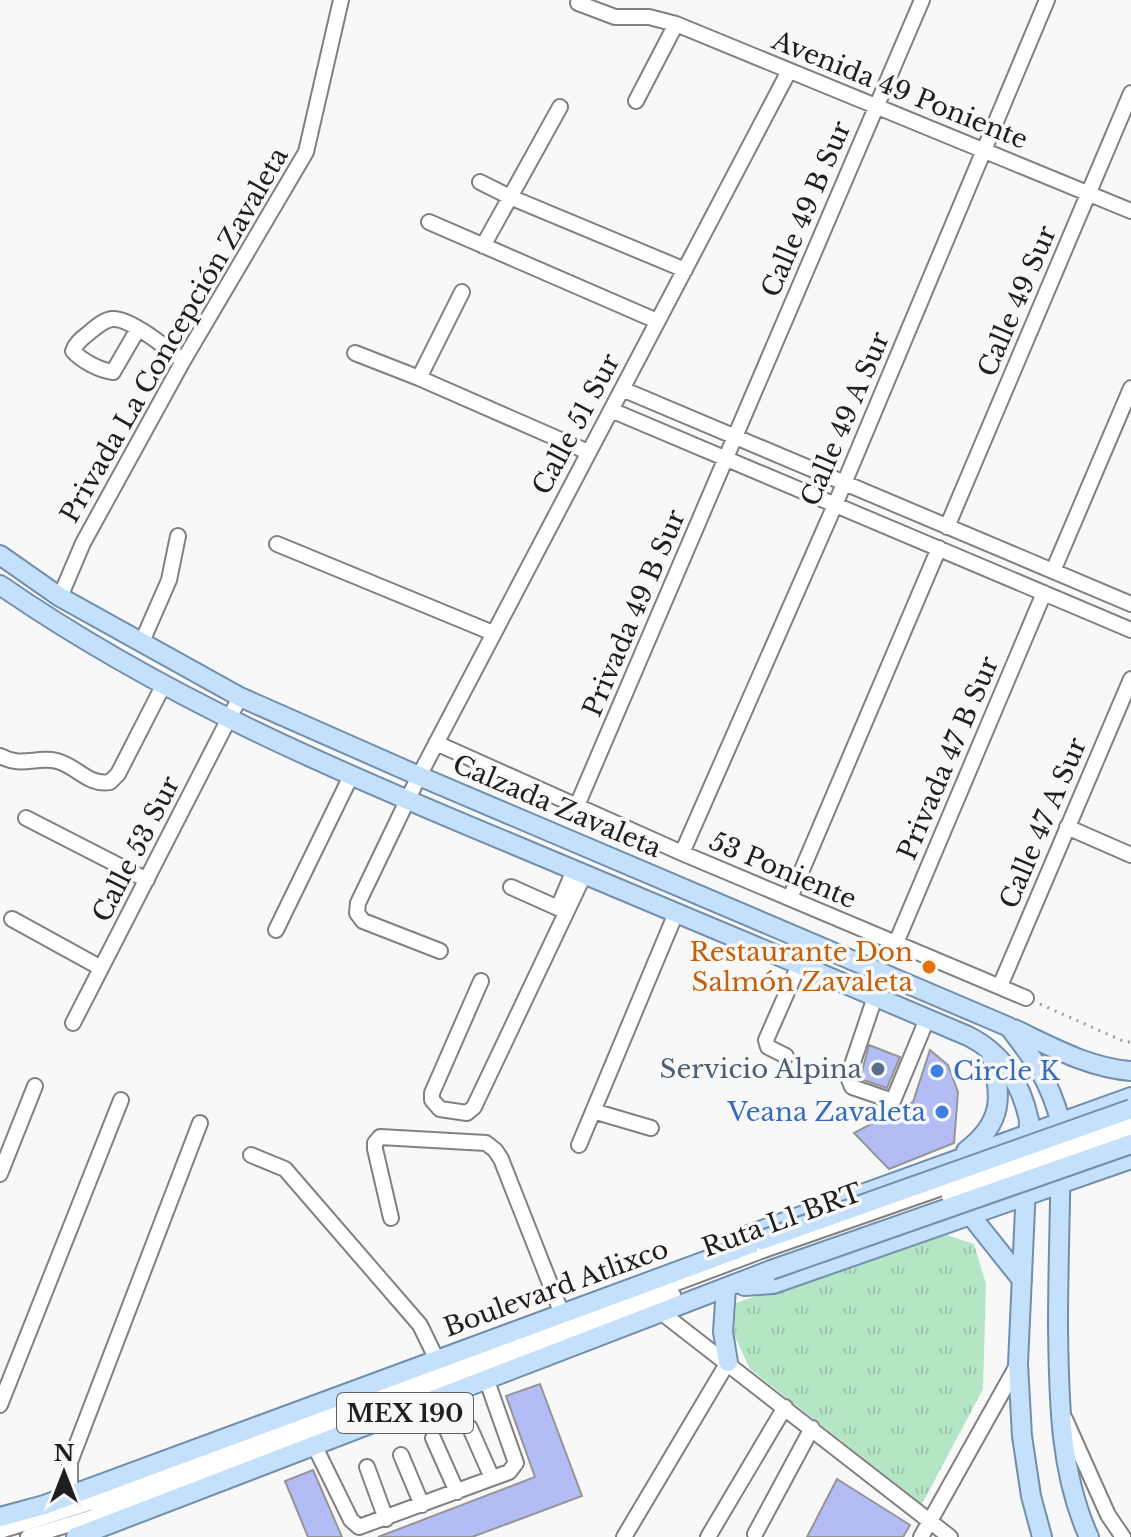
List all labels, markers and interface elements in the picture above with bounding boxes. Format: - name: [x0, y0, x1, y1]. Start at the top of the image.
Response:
- street label: Avenida 49 Poniente: [767, 24, 1032, 156]
- street label: Calle 49 B Sur: [755, 116, 858, 302]
- street label: Privada La Concepción Zavaleta: [53, 141, 295, 528]
- street label: Calle 49 Sur: [971, 220, 1063, 381]
- street label: Calle 49 A Sur: [794, 327, 896, 511]
- street label: Calle 51 Sur: [526, 348, 627, 500]
- street label: Privada 49 B Sur: [576, 504, 692, 721]
- street label: Privada 47 B Sur: [891, 651, 1006, 865]
- street label: Calle 47 A Sur: [993, 732, 1094, 913]
- street label: Calzada Zavaleta: [448, 748, 667, 865]
- street label: Calle 53 Sur: [86, 770, 187, 927]
- street label: 53 Poniente: [705, 825, 861, 915]
- place label: Restaurante Don Salmón Zavaleta: [690, 936, 914, 998]
- marker: Restaurante Don Salmón Zavaleta: [920, 958, 938, 976]
- place label: Servicio Alpina: [660, 1053, 863, 1085]
- place label: Circle K: [953, 1055, 1061, 1087]
- marker: Servicio Alpina: [869, 1060, 887, 1078]
- marker: Circle K: [928, 1062, 946, 1080]
- place label: Veana Zavaleta: [727, 1096, 927, 1128]
- marker: Veana Zavaleta: [933, 1103, 951, 1121]
- street label: Ruta L1 BRT: [698, 1176, 866, 1264]
- street label: Boulevard Atlixco: [439, 1232, 673, 1344]
- road number: MEX 190: [337, 1393, 473, 1433]
- north arrow: [24, 1433, 104, 1513]
- text: N: [54, 1440, 75, 1467]

